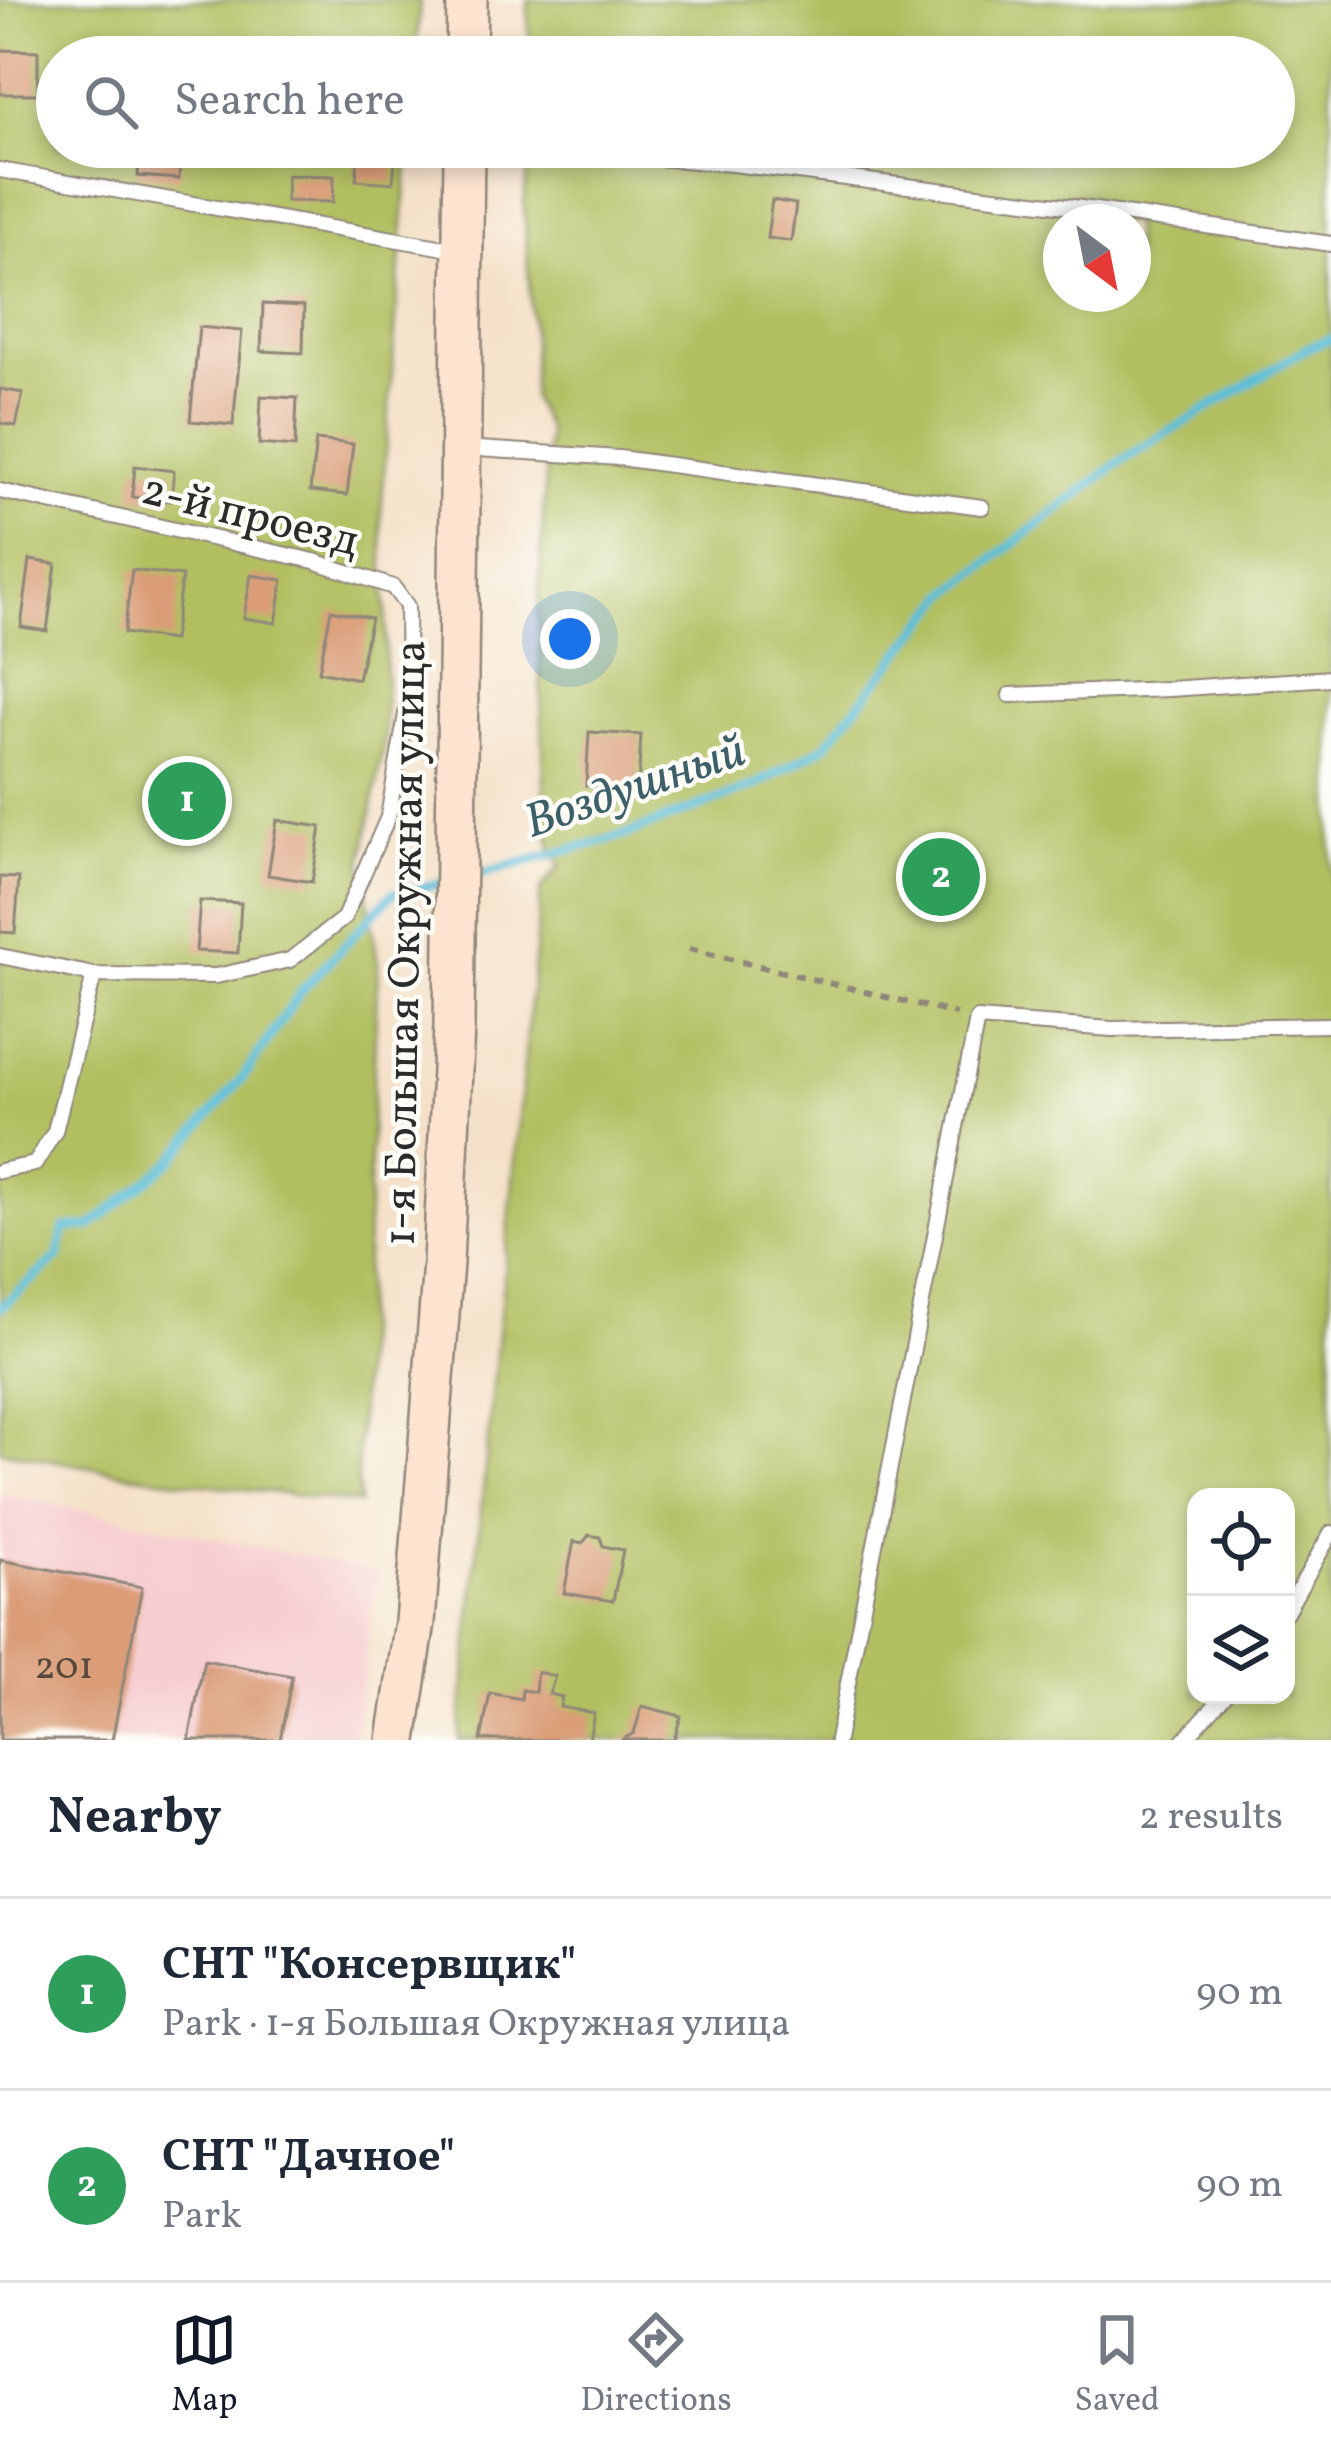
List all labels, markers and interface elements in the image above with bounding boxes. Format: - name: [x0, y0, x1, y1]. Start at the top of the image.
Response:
- search box: [36, 36, 1295, 168]
- icon: search: [78, 69, 144, 135]
- text: Search here: [174, 71, 405, 134]
- north arrow: [1043, 204, 1151, 312]
- street label: 2-й проезд: [135, 460, 365, 575]
- your location: [540, 609, 600, 669]
- street label: 1-я Большая Окружная улица: [371, 639, 444, 1247]
- water label: Воздушный: [516, 719, 755, 857]
- pin: 1: [148, 756, 226, 846]
- pin: 2: [902, 832, 980, 922]
- map controls: [1187, 1488, 1295, 1704]
- button: locate: [1187, 1488, 1295, 1596]
- button: layers: [1187, 1596, 1295, 1704]
- house number: 201: [34, 1641, 94, 1695]
- text: Nearby: [48, 1783, 222, 1854]
- text: 2 results: [1139, 1791, 1283, 1845]
- text: СНТ "Консервщик": [162, 1935, 577, 1998]
- text: 1: [79, 1967, 95, 2021]
- text: 90 m: [1196, 1967, 1283, 2021]
- text: Park · 1-я Большая Окружная улица: [162, 1998, 790, 2052]
- text: СНТ "Дачное": [162, 2127, 455, 2190]
- text: 2: [77, 2159, 97, 2213]
- text: 90 m: [1196, 2159, 1283, 2213]
- text: Park: [162, 2190, 242, 2244]
- tab: Map: [171, 2307, 238, 2425]
- tab: Directions: [580, 2307, 732, 2425]
- tab: Saved: [1075, 2307, 1160, 2425]

